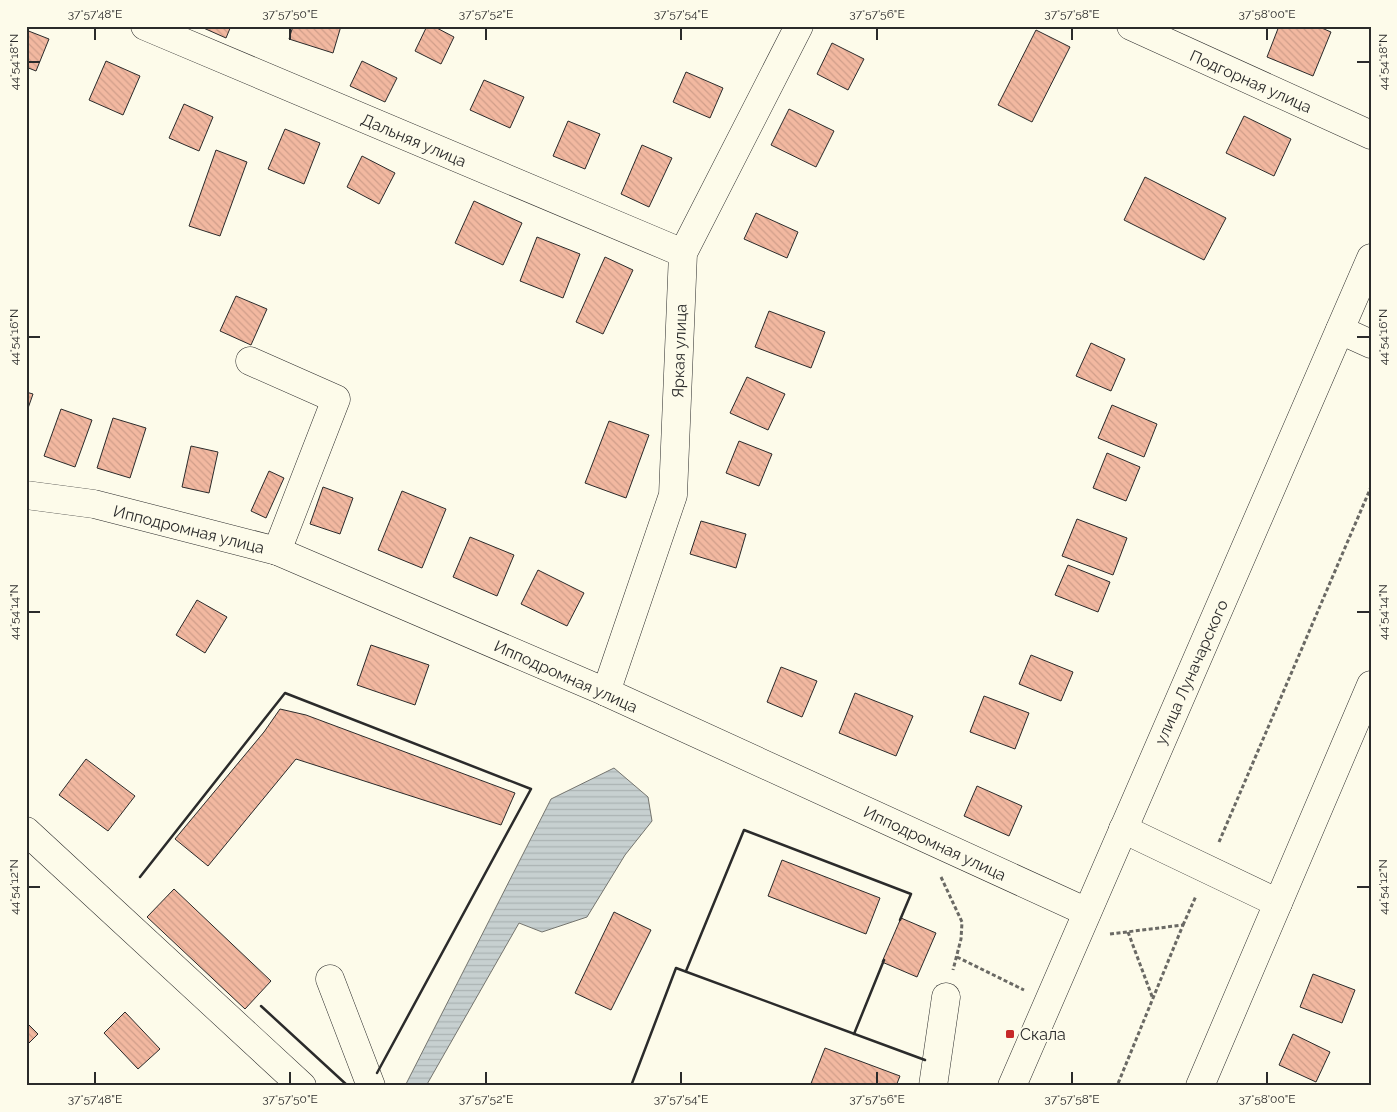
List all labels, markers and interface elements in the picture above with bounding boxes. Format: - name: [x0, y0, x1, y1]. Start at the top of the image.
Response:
- text: 37°57'48"E: [68, 7, 122, 21]
- text: 37°57'50"E: [262, 7, 318, 21]
- text: 37°57'52"E: [459, 7, 513, 21]
- text: 37°57'54"E: [654, 7, 708, 21]
- text: 37°57'56"E: [849, 7, 905, 21]
- text: 37°57'58"E: [1044, 7, 1100, 21]
- text: 37°58'00"E: [1238, 7, 1296, 21]
- text: 44°54'18"N: [7, 34, 21, 90]
- text: 44°54'18"N: [1376, 34, 1390, 90]
- street label: Подгорная улица: [1187, 46, 1315, 117]
- street label: Дальняя улица: [358, 110, 469, 171]
- street label: Яркая улица: [668, 304, 691, 398]
- text: 44°54'16"N: [7, 309, 21, 365]
- text: 44°54'16"N: [1376, 309, 1390, 365]
- street label: Ипподромная улица: [111, 502, 266, 557]
- text: 44°54'14"N: [7, 584, 21, 640]
- text: 44°54'14"N: [1376, 584, 1390, 640]
- street label: улица Луначарского: [1151, 597, 1232, 748]
- street label: Ипподромная улица: [491, 636, 640, 717]
- street label: Ипподромная улица: [861, 802, 1009, 885]
- text: 44°54'12"N: [7, 859, 21, 915]
- text: 44°54'12"N: [1376, 859, 1390, 915]
- place label: Скала: [1020, 1025, 1066, 1044]
- marker: Скала: [1004, 1028, 1016, 1040]
- text: 37°57'48"E: [68, 1092, 122, 1106]
- text: 37°57'50"E: [262, 1092, 318, 1106]
- text: 37°57'52"E: [459, 1092, 513, 1106]
- text: 37°57'54"E: [654, 1092, 708, 1106]
- text: 37°57'56"E: [849, 1092, 905, 1106]
- text: 37°57'58"E: [1044, 1092, 1100, 1106]
- text: 37°58'00"E: [1238, 1092, 1296, 1106]

